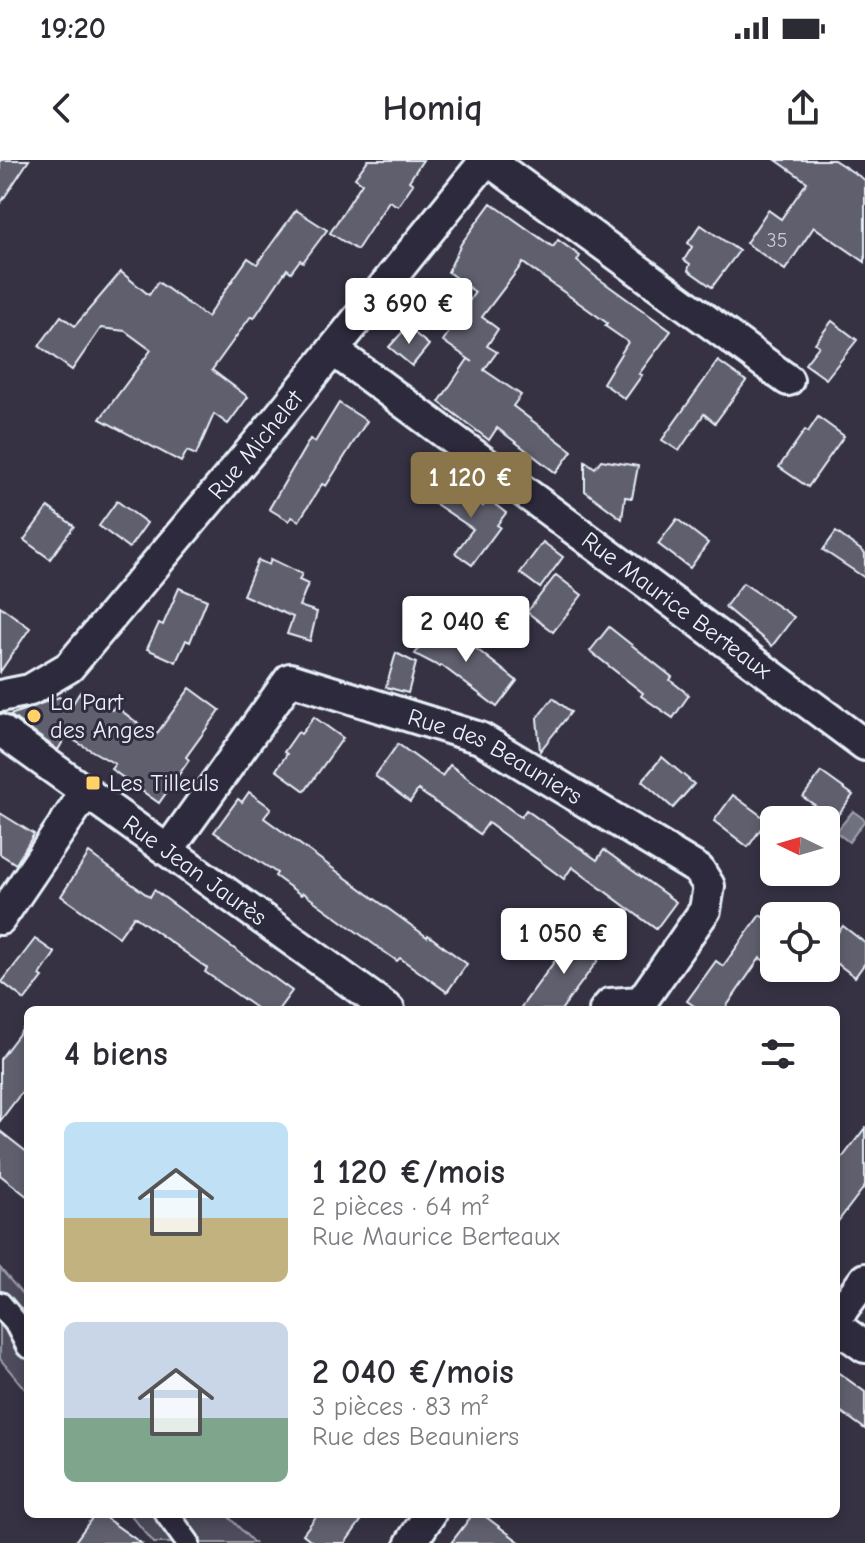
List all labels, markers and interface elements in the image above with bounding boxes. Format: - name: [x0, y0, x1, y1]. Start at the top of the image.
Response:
- text: 19:20: [40, 11, 106, 46]
- icon: back: [40, 86, 84, 130]
- icon: share: [781, 86, 825, 130]
- text: Homiq: [382, 88, 483, 129]
- house number: 35: [767, 229, 787, 252]
- pin: 3 690 €: [335, 278, 483, 346]
- text: 3 690 €: [363, 289, 455, 319]
- street label: Rue Michelet: [202, 384, 309, 505]
- pin: 1 120 €: [397, 452, 545, 520]
- text: 1 120 €: [429, 463, 513, 493]
- street label: Rue Maurice Berteaux: [576, 526, 777, 685]
- pin: 2 040 €: [392, 596, 540, 664]
- text: 2 040 €: [420, 607, 512, 637]
- place label: La Part des Anges: [50, 688, 155, 744]
- street label: Rue des Beauniers: [405, 702, 587, 810]
- marker: La Part des Anges: [25, 707, 43, 725]
- place label: Les Tilleuls: [109, 769, 219, 797]
- marker: Les Tilleuls: [84, 774, 102, 792]
- north arrow: [760, 806, 840, 886]
- map controls: [760, 806, 840, 982]
- street label: Rue Jean Jaurès: [118, 809, 272, 931]
- button: locate: [760, 902, 840, 982]
- pin: 1 050 €: [490, 908, 638, 976]
- text: 1 050 €: [519, 919, 609, 949]
- icon: filters: [756, 1032, 800, 1076]
- text: 4 biens: [64, 1034, 168, 1074]
- text: 1 120 €/mois: [312, 1152, 505, 1192]
- icon: home: [128, 1154, 224, 1250]
- text: 2 pièces · 64 m²: [312, 1192, 489, 1222]
- text: Rue Maurice Berteaux: [312, 1222, 560, 1252]
- text: 2 040 €/mois: [312, 1352, 514, 1392]
- icon: home: [128, 1354, 224, 1450]
- text: 3 pièces · 83 m²: [312, 1392, 488, 1422]
- text: Rue des Beauniers: [312, 1422, 519, 1452]

